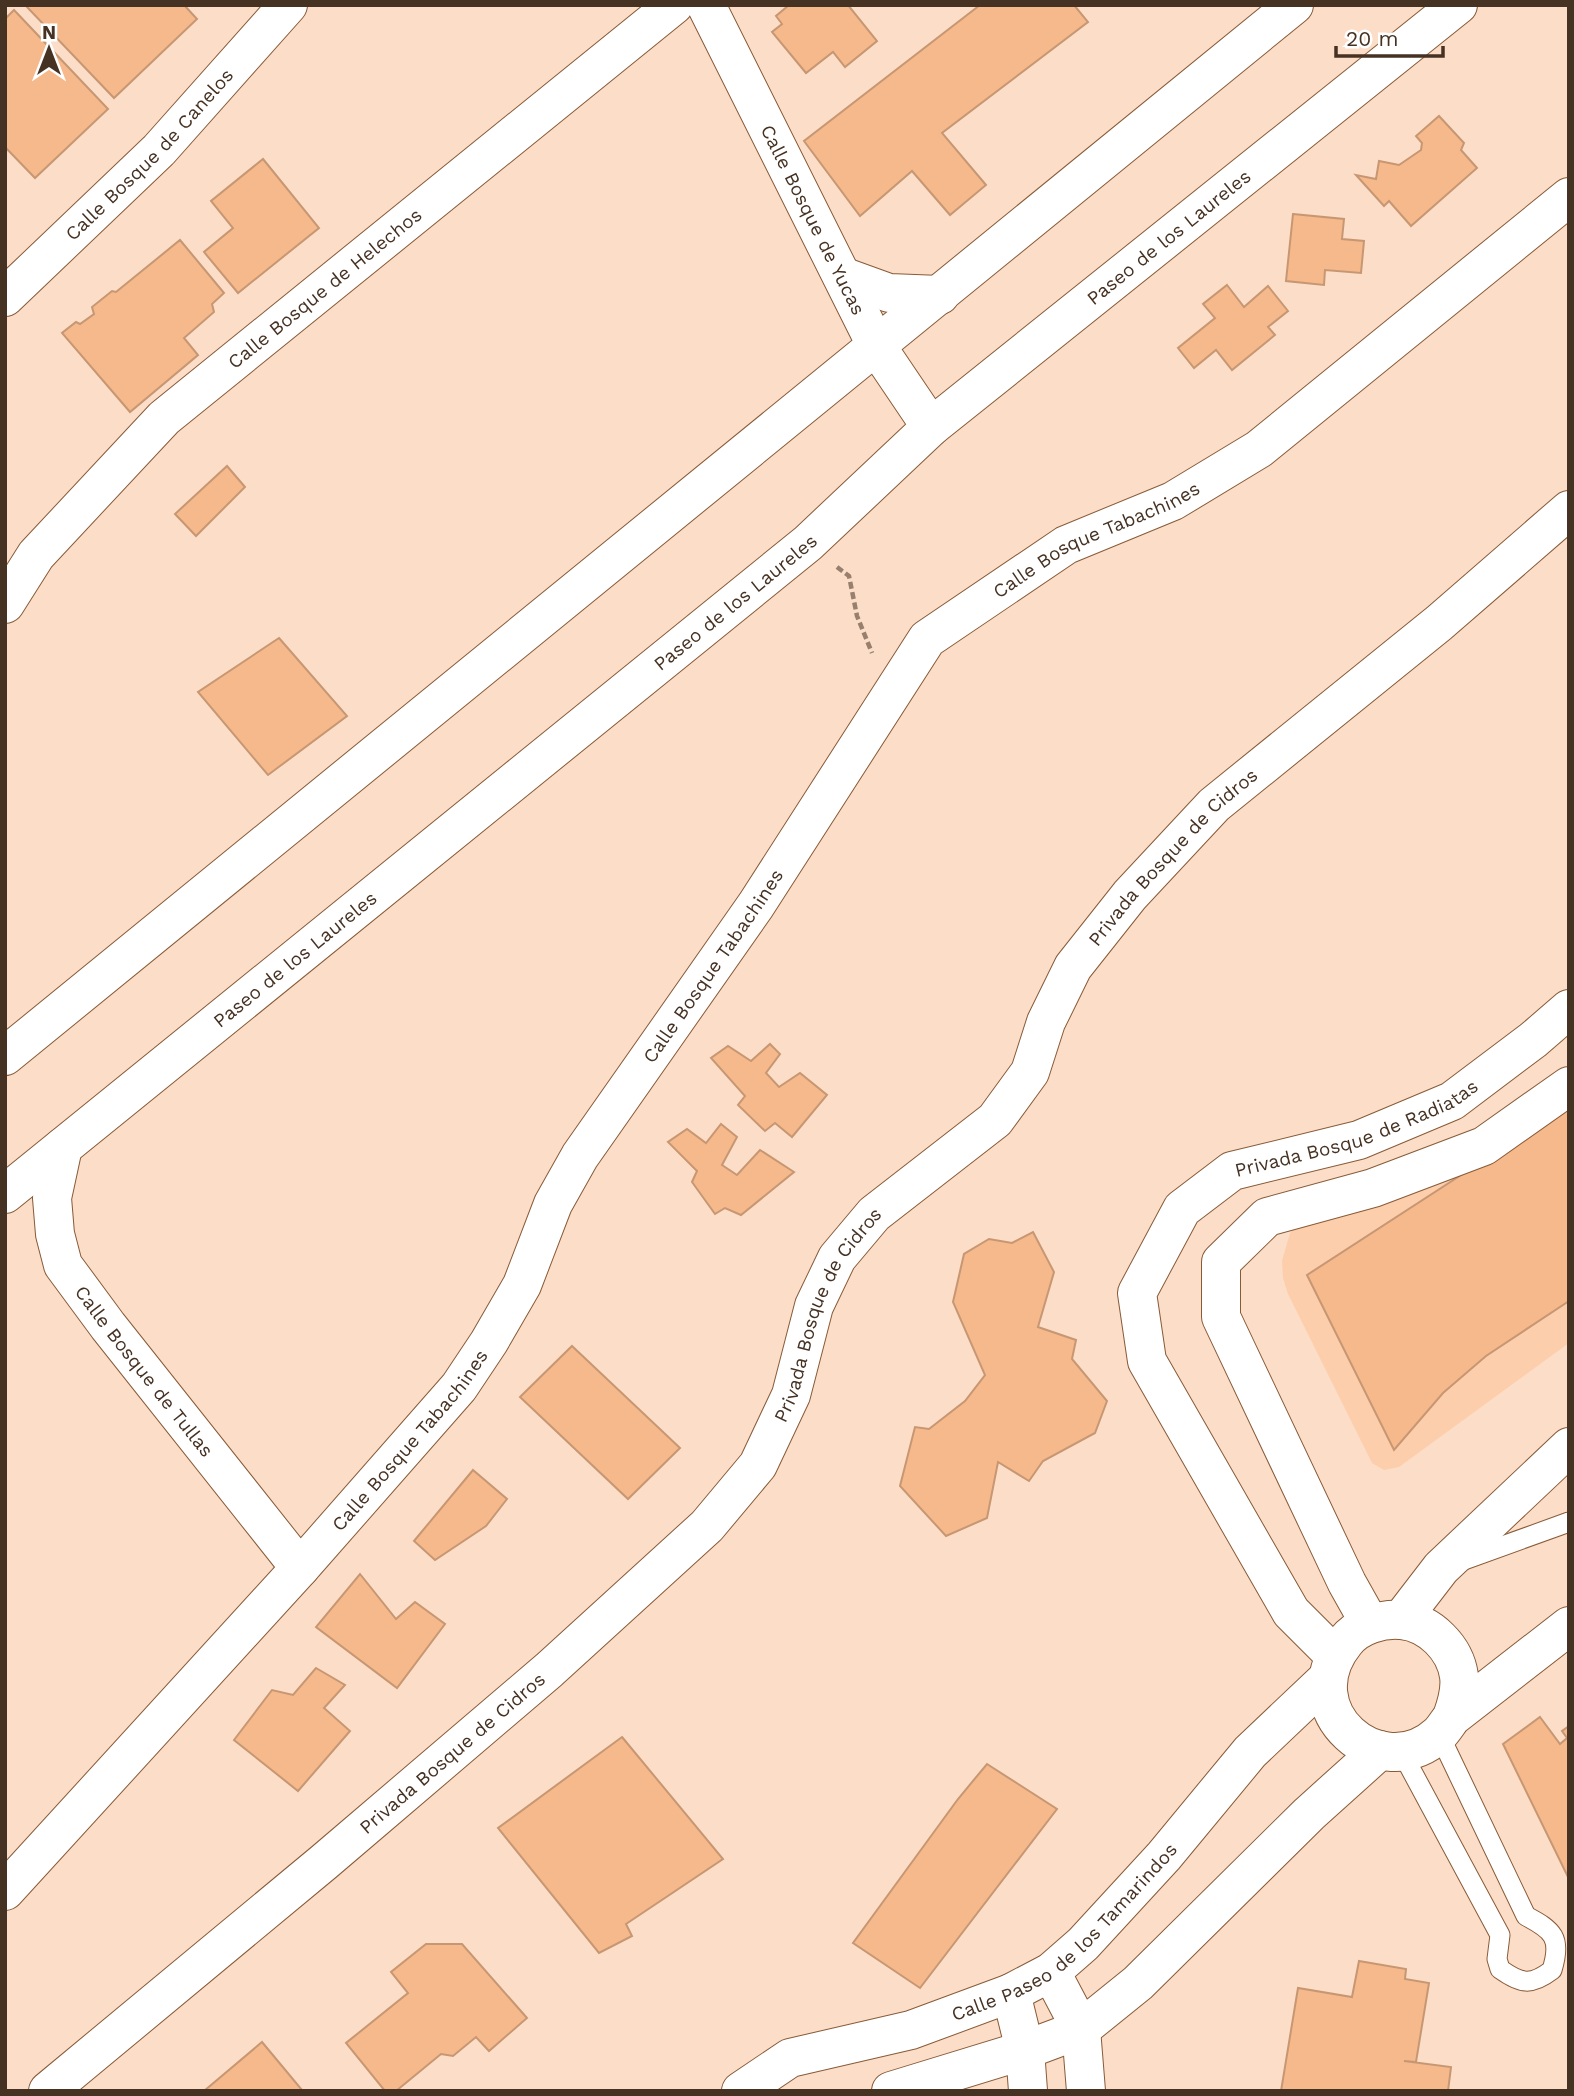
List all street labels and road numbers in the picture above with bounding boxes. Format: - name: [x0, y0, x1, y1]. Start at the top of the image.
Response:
- street label: Calle Bosque de Canelos: [61, 64, 238, 245]
- street label: Calle Bosque de Yucas: [756, 121, 870, 319]
- street label: Paseo de los Laureles: [1082, 165, 1255, 310]
- street label: Calle Bosque de Helechos: [223, 203, 426, 374]
- street label: Calle Bosque Tabachines: [989, 477, 1204, 603]
- street label: Paseo de los Laureles: [649, 530, 822, 675]
- street label: Privada Bosque de Cidros: [1083, 764, 1262, 951]
- street label: Calle Bosque Tabachines: [638, 865, 788, 1067]
- street label: Paseo de los Laureles: [209, 886, 381, 1032]
- street label: Privada Bosque de Radiatas: [1233, 1075, 1482, 1182]
- street label: Privada Bosque de Cidros: [769, 1202, 886, 1426]
- street label: Calle Bosque de Tullas: [70, 1281, 218, 1462]
- street label: Calle Bosque Tabachines: [327, 1345, 493, 1536]
- street label: Privada Bosque de Cidros: [355, 1667, 550, 1839]
- street label: Calle Paseo de los Tamarindos: [948, 1838, 1182, 2026]

